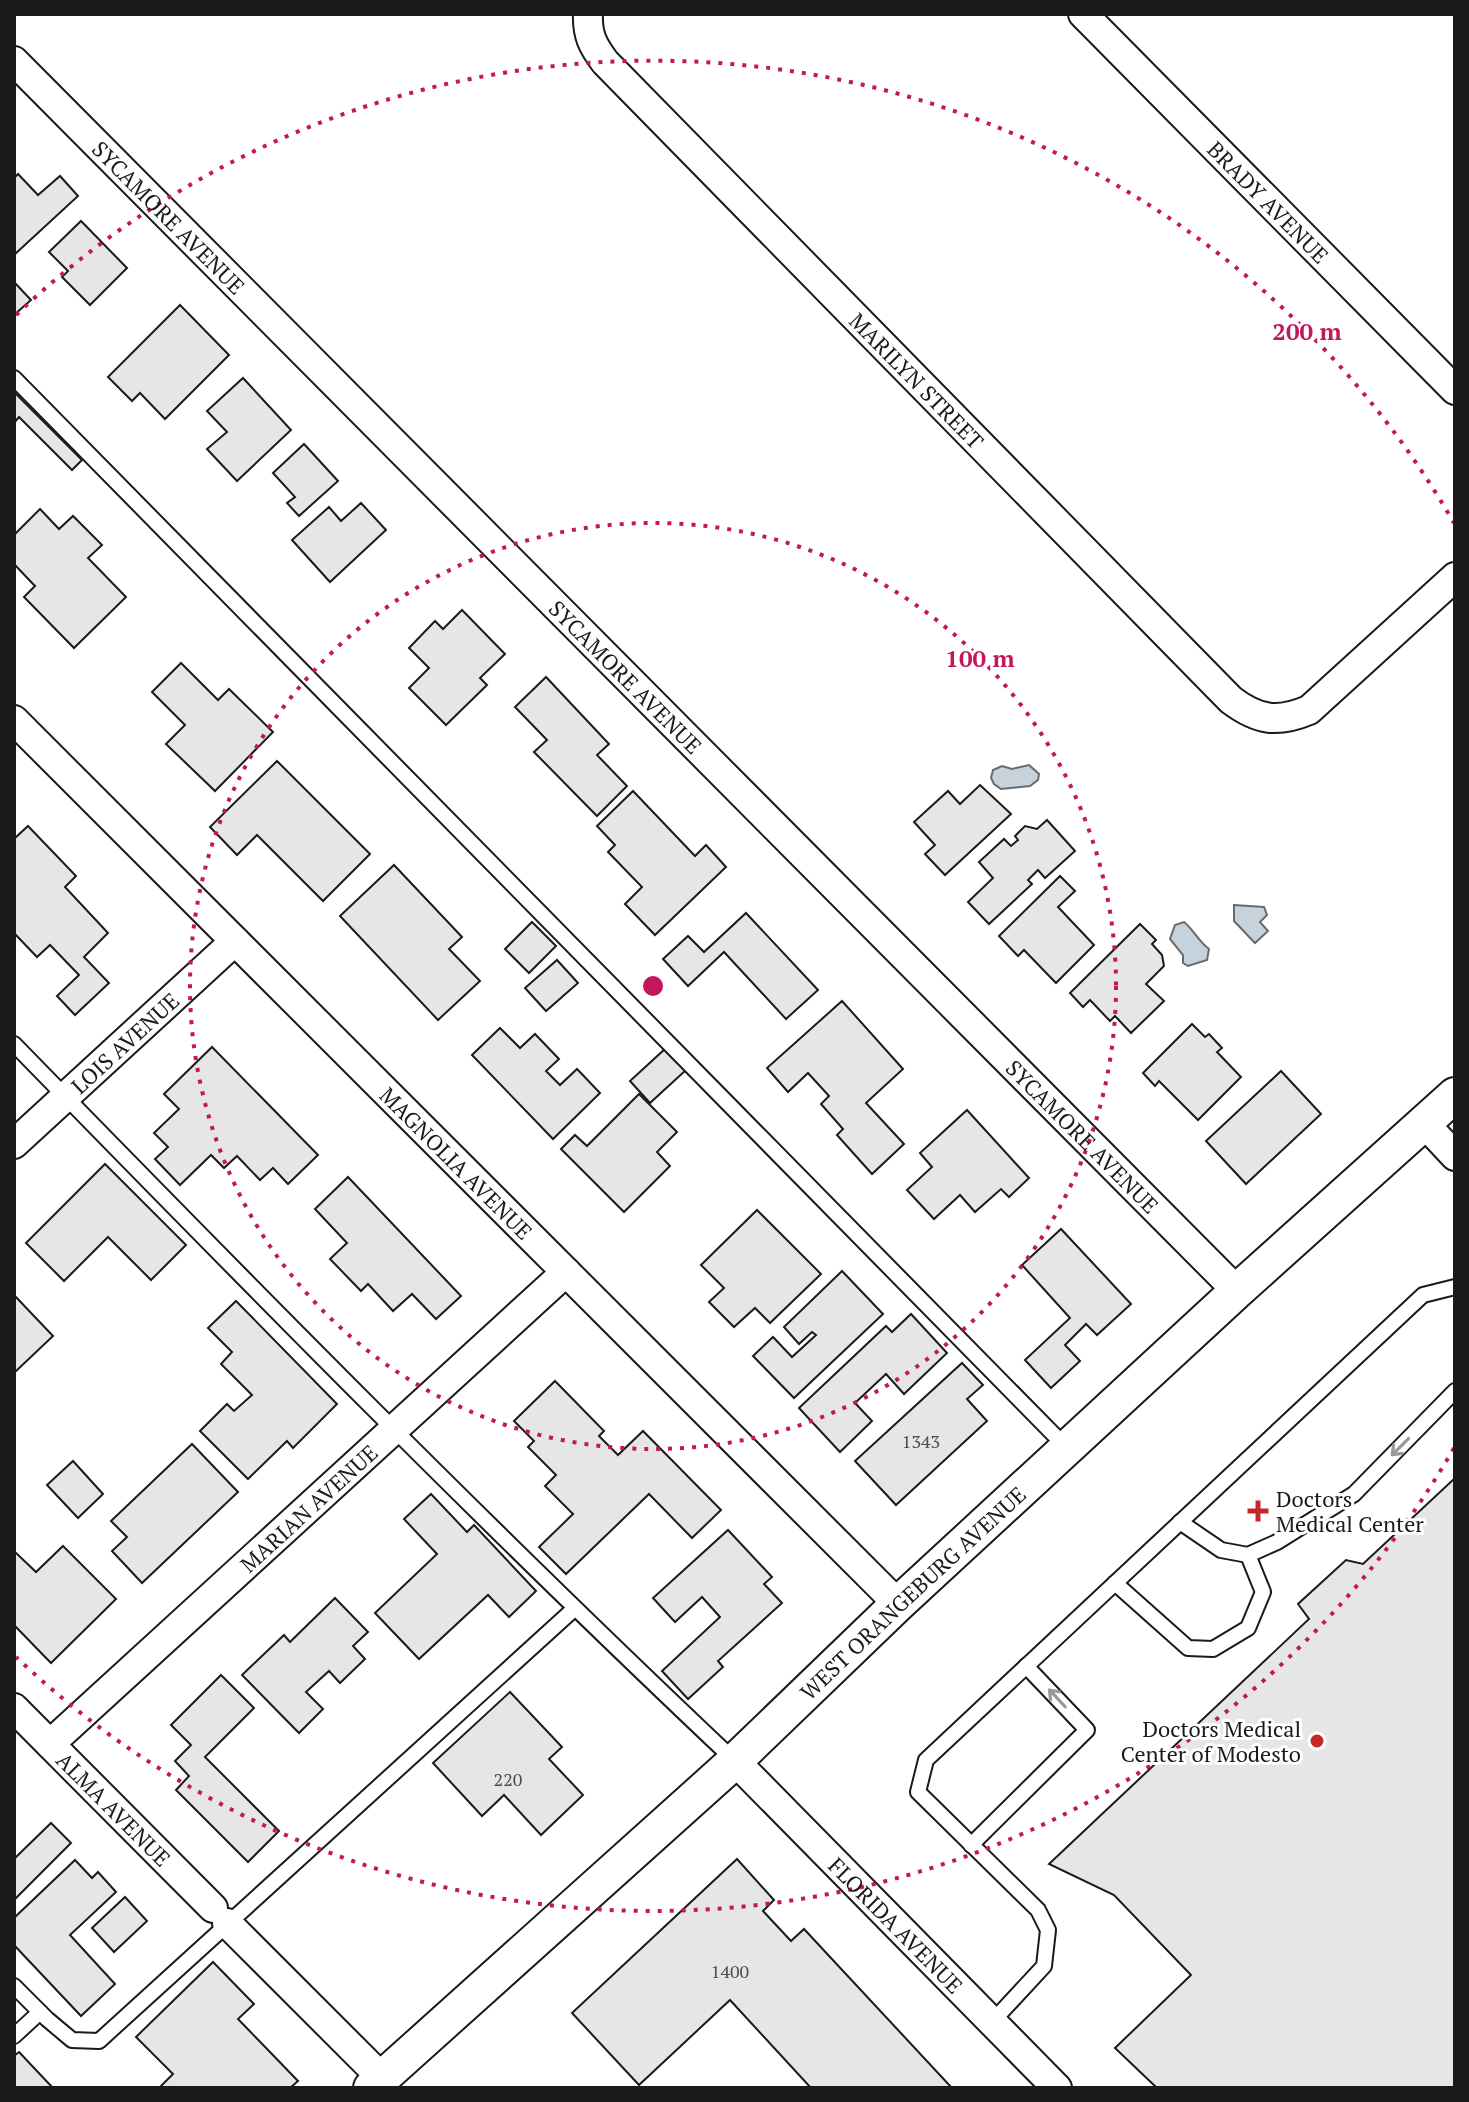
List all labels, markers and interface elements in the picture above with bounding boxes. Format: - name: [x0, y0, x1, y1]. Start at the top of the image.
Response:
- street label: SYCAMORE AVENUE: [86, 134, 252, 300]
- street label: BRADY AVENUE: [1202, 134, 1336, 269]
- street label: MARILYN STREET: [844, 306, 991, 455]
- text: 200 m: [1272, 315, 1342, 347]
- street label: SYCAMORE AVENUE: [543, 594, 709, 760]
- text: 100 m: [945, 642, 1015, 674]
- centre of rings: [639, 972, 667, 1000]
- street label: LOIS AVENUE: [64, 986, 185, 1099]
- street label: SYCAMORE AVENUE: [1000, 1053, 1166, 1219]
- street label: MAGNOLIA AVENUE: [374, 1080, 539, 1245]
- house number: 1343: [902, 1429, 940, 1453]
- one-way arrow: [1391, 1437, 1410, 1456]
- street label: MARIAN AVENUE: [233, 1438, 383, 1578]
- street label: WEST ORANGEBURG AVENUE: [793, 1479, 1031, 1706]
- place label: Doctors Medical Center: [1276, 1484, 1424, 1538]
- marker: Doctors Medical Center: [1247, 1500, 1269, 1522]
- one-way arrow: [1048, 1688, 1066, 1708]
- place label: Doctors Medical Center of Modesto: [1121, 1714, 1301, 1768]
- marker: Doctors Medical Center of Modesto: [1308, 1732, 1326, 1750]
- street label: ALMA AVENUE: [51, 1745, 177, 1872]
- house number: 220: [494, 1767, 522, 1791]
- street label: FLORIDA AVENUE: [823, 1851, 970, 1999]
- house number: 1400: [711, 1959, 749, 1983]

